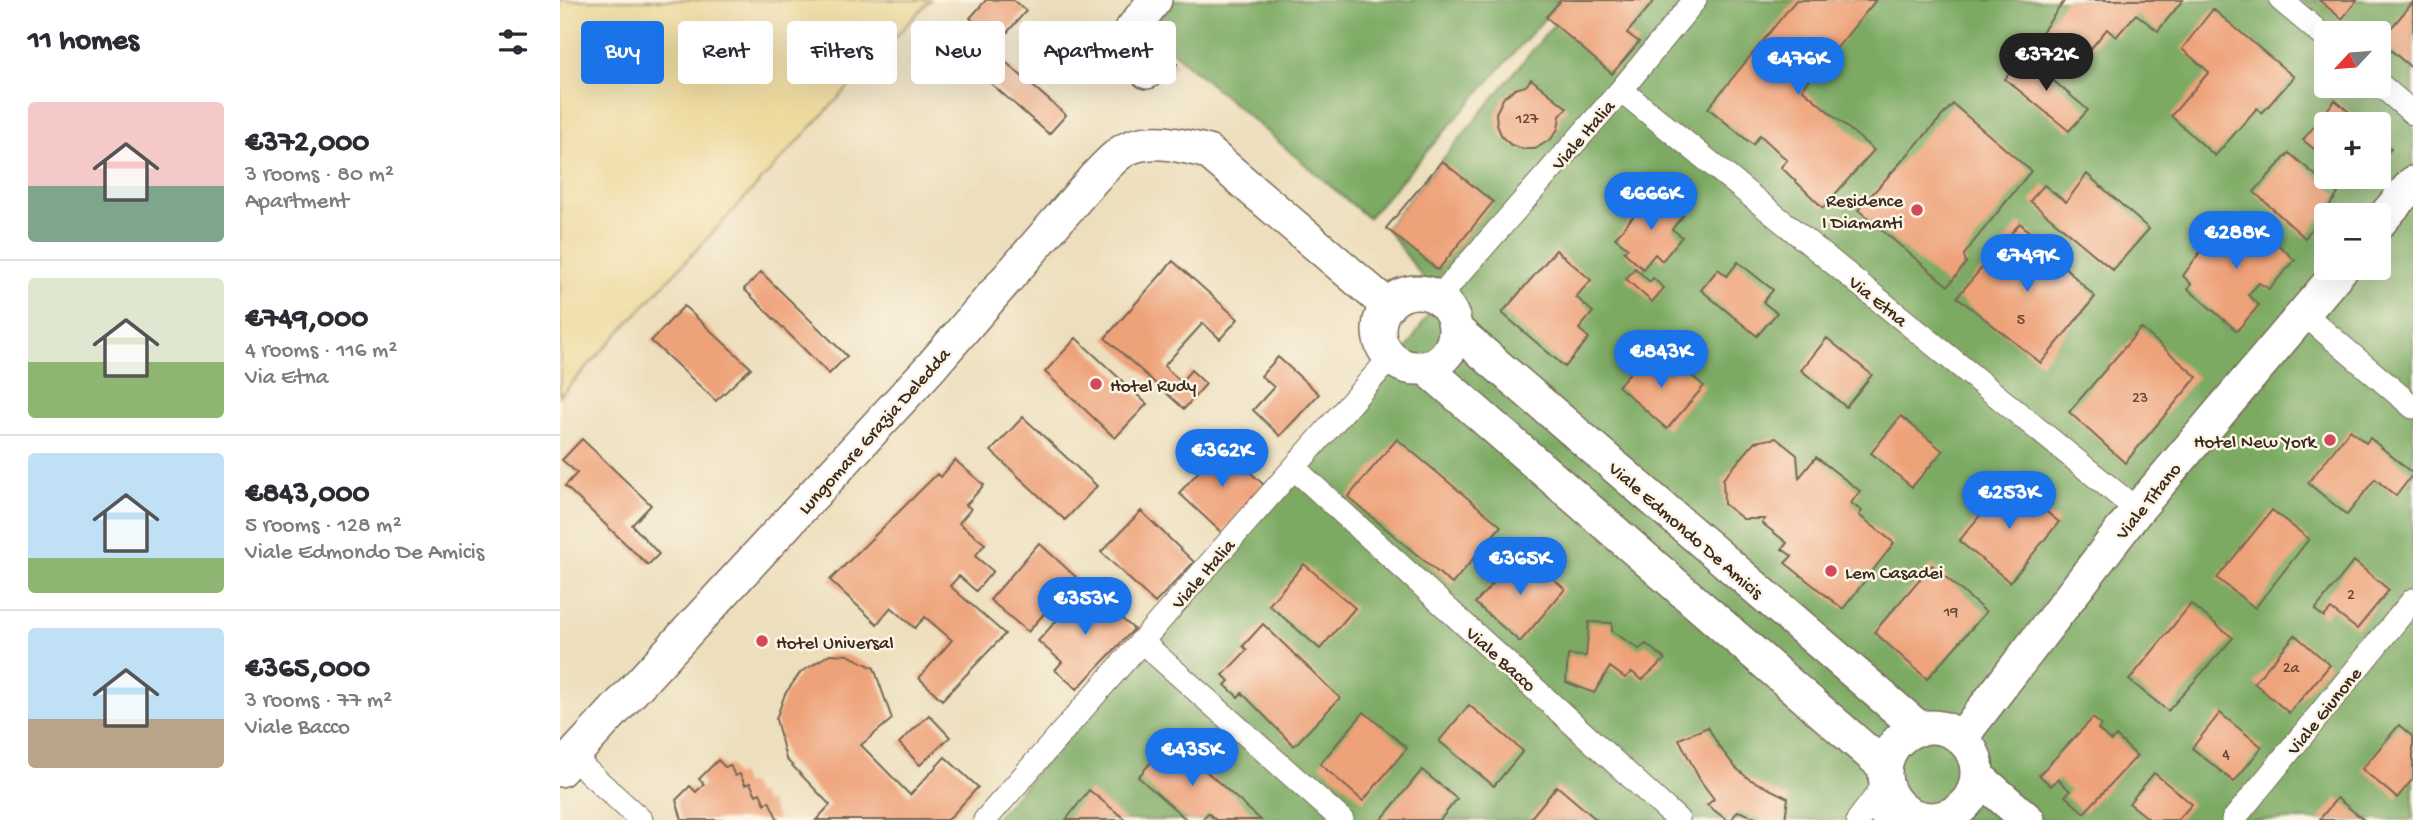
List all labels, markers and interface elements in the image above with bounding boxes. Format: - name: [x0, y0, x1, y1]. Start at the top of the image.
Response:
- chip: Buy: [581, 21, 664, 84]
- chip: Rent: [678, 21, 773, 84]
- chip: Filters: [787, 21, 897, 84]
- chip: New: [911, 21, 1005, 84]
- chip: Apartment: [1019, 21, 1176, 84]
- north arrow: [2314, 21, 2390, 98]
- map controls: [2314, 21, 2391, 280]
- icon: filters: [494, 23, 532, 61]
- text: 11 homes: [28, 25, 139, 60]
- pin: €372K: [1997, 34, 2095, 93]
- pin: €476K: [1749, 38, 1847, 97]
- text: €372K: [2015, 42, 2077, 69]
- text: €476K: [1768, 46, 1828, 73]
- street label: Viale Italia: [1547, 95, 1622, 177]
- house number: 127: [1515, 111, 1539, 130]
- button: +: [2314, 112, 2391, 189]
- text: €372,000: [245, 127, 369, 162]
- icon: home: [84, 130, 168, 214]
- text: 3 rooms · 80 m²: [245, 162, 394, 189]
- pin: €666K: [1602, 173, 1700, 232]
- text: €666K: [1620, 181, 1682, 208]
- text: Apartment: [245, 189, 349, 216]
- place label: Residence I Diamanti: [1822, 191, 1903, 236]
- marker: Residence I Diamanti: [1909, 202, 1925, 218]
- button: −: [2314, 203, 2391, 280]
- pin: €288K: [2187, 212, 2285, 271]
- text: €288K: [2205, 220, 2267, 247]
- pin: €749K: [1978, 234, 2076, 294]
- text: €749K: [1997, 243, 2057, 270]
- street label: Via Etna: [1842, 271, 1912, 334]
- text: €749,000: [245, 303, 368, 338]
- icon: home: [84, 306, 168, 390]
- house number: 5: [2017, 312, 2025, 331]
- pin: €843K: [1612, 330, 1710, 390]
- text: 4 rooms · 116 m²: [245, 338, 397, 365]
- text: €843K: [1630, 339, 1692, 366]
- street label: Lungomare Grazia Deledda: [795, 343, 958, 520]
- text: Via Etna: [245, 365, 328, 392]
- marker: Hotel Rudy: [1088, 376, 1104, 392]
- place label: Hotel Rudy: [1110, 376, 1197, 399]
- house number: 23: [2132, 390, 2148, 409]
- pin: €362K: [1173, 430, 1271, 489]
- place label: Hotel New York: [2194, 432, 2318, 455]
- marker: Hotel New York: [2322, 432, 2338, 448]
- text: €362K: [1191, 438, 1253, 465]
- street label: Viale Edmondo De Amicis: [1602, 457, 1768, 606]
- street label: Viale Titano: [2111, 459, 2188, 546]
- pin: €253K: [1960, 472, 2058, 531]
- text: €843,000: [245, 478, 370, 513]
- text: €253K: [1978, 480, 2040, 507]
- icon: home: [84, 481, 168, 565]
- text: 5 rooms · 128 m²: [245, 513, 402, 540]
- street label: Viale Italia: [1167, 534, 1242, 616]
- pin: €365K: [1471, 538, 1569, 597]
- text: Viale Edmondo De Amicis: [245, 540, 484, 567]
- text: €365K: [1489, 546, 1551, 573]
- marker: Lem Casadei: [1823, 563, 1839, 579]
- place label: Lem Casadei: [1845, 563, 1943, 586]
- pin: €353K: [1036, 578, 1134, 637]
- text: €353K: [1054, 586, 1116, 613]
- house number: 2: [2347, 587, 2355, 606]
- house number: 19: [1943, 604, 1958, 623]
- street label: Viale Bacco: [1459, 622, 1540, 698]
- marker: Hotel Universal: [754, 633, 770, 649]
- place label: Hotel Universal: [776, 633, 894, 656]
- text: €365,000: [245, 653, 370, 688]
- icon: home: [84, 656, 168, 740]
- house number: 2a: [2283, 660, 2300, 679]
- street label: Viale Giunone: [2283, 663, 2368, 762]
- text: 3 rooms · 77 m²: [245, 688, 392, 715]
- text: Viale Bacco: [245, 715, 350, 742]
- pin: €435K: [1143, 728, 1241, 788]
- text: €435K: [1161, 737, 1223, 764]
- house number: 4: [2222, 747, 2230, 766]

